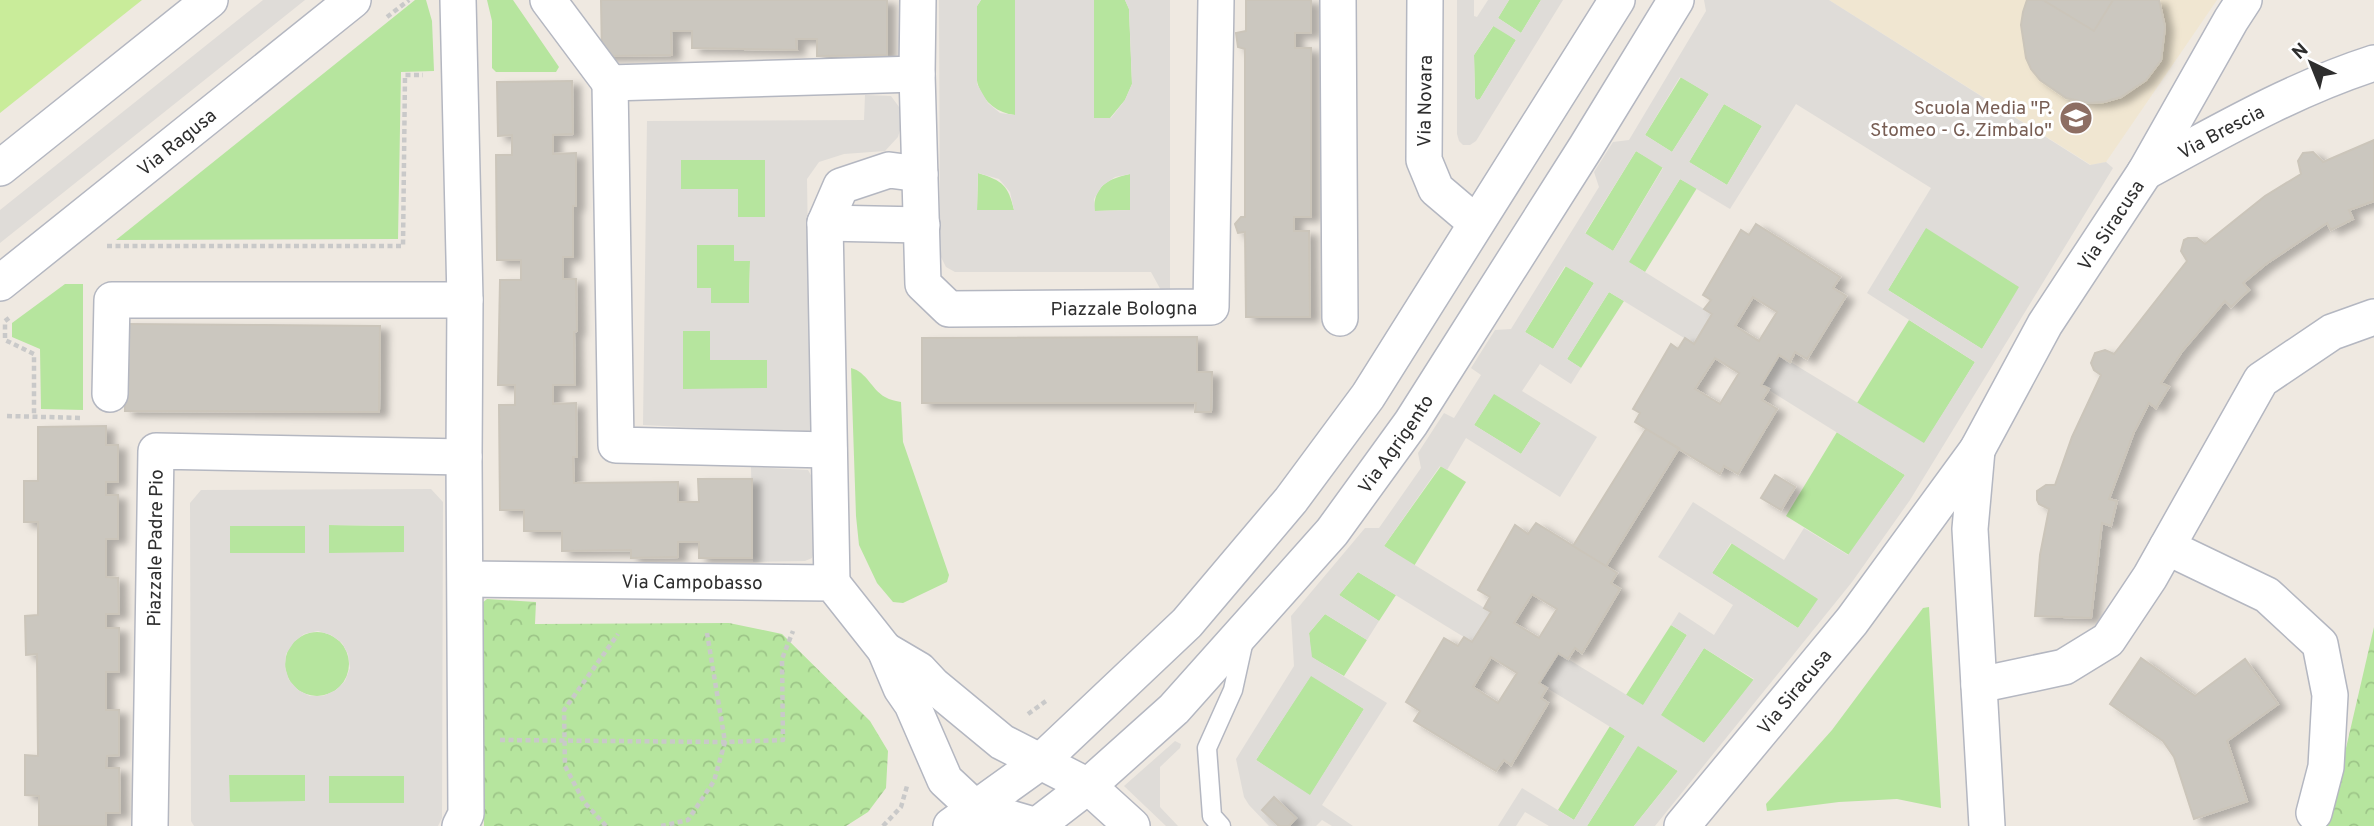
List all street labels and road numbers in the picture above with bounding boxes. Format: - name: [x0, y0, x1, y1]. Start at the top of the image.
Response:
- street label: Via Novara: [1413, 55, 1439, 147]
- street label: Via Brescia: [2174, 100, 2269, 166]
- street label: Via Ragusa: [133, 104, 222, 182]
- street label: Via Siracusa: [2073, 176, 2150, 276]
- street label: Piazzale Bologna: [1051, 297, 1197, 322]
- street label: Via Agrigento: [1354, 391, 1440, 499]
- street label: Piazzale Padre Pio: [143, 469, 170, 627]
- street label: Via Campobasso: [621, 571, 763, 596]
- street label: Via Siracusa: [1753, 645, 1838, 740]

